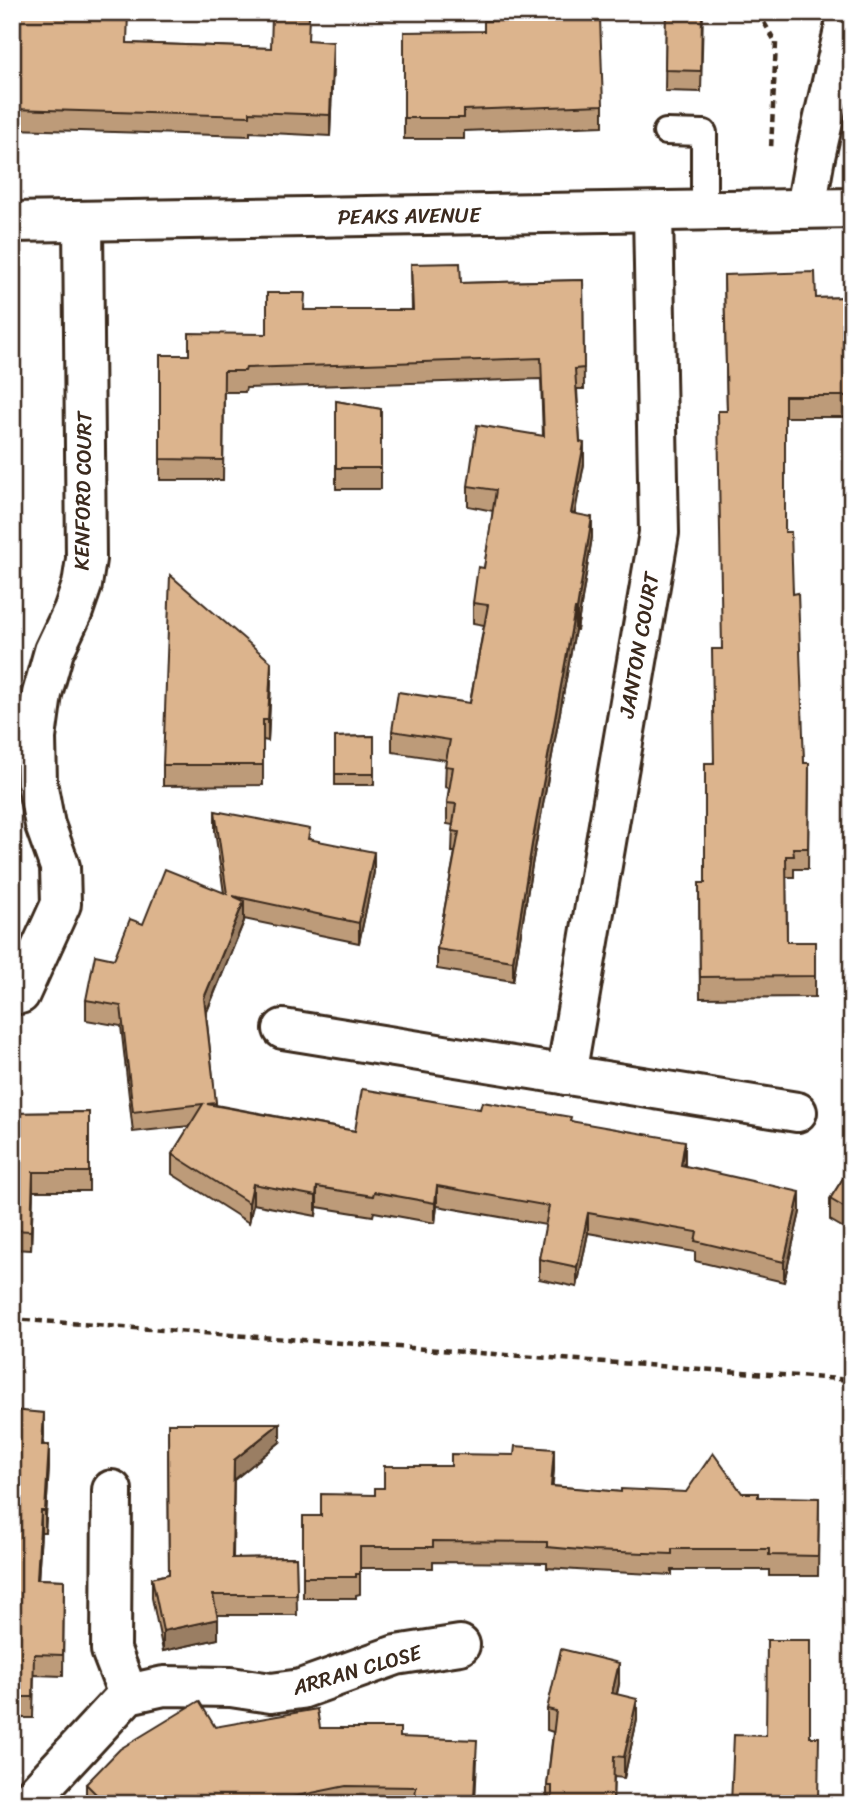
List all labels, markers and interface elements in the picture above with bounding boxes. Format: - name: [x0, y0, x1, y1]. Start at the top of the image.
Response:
- street label: PEAKS AVENUE: [337, 196, 482, 236]
- street label: KENFORD COURT: [63, 409, 103, 571]
- street label: JANTON COURT: [607, 568, 671, 722]
- street label: ARRAN CLOSE: [287, 1633, 427, 1707]

